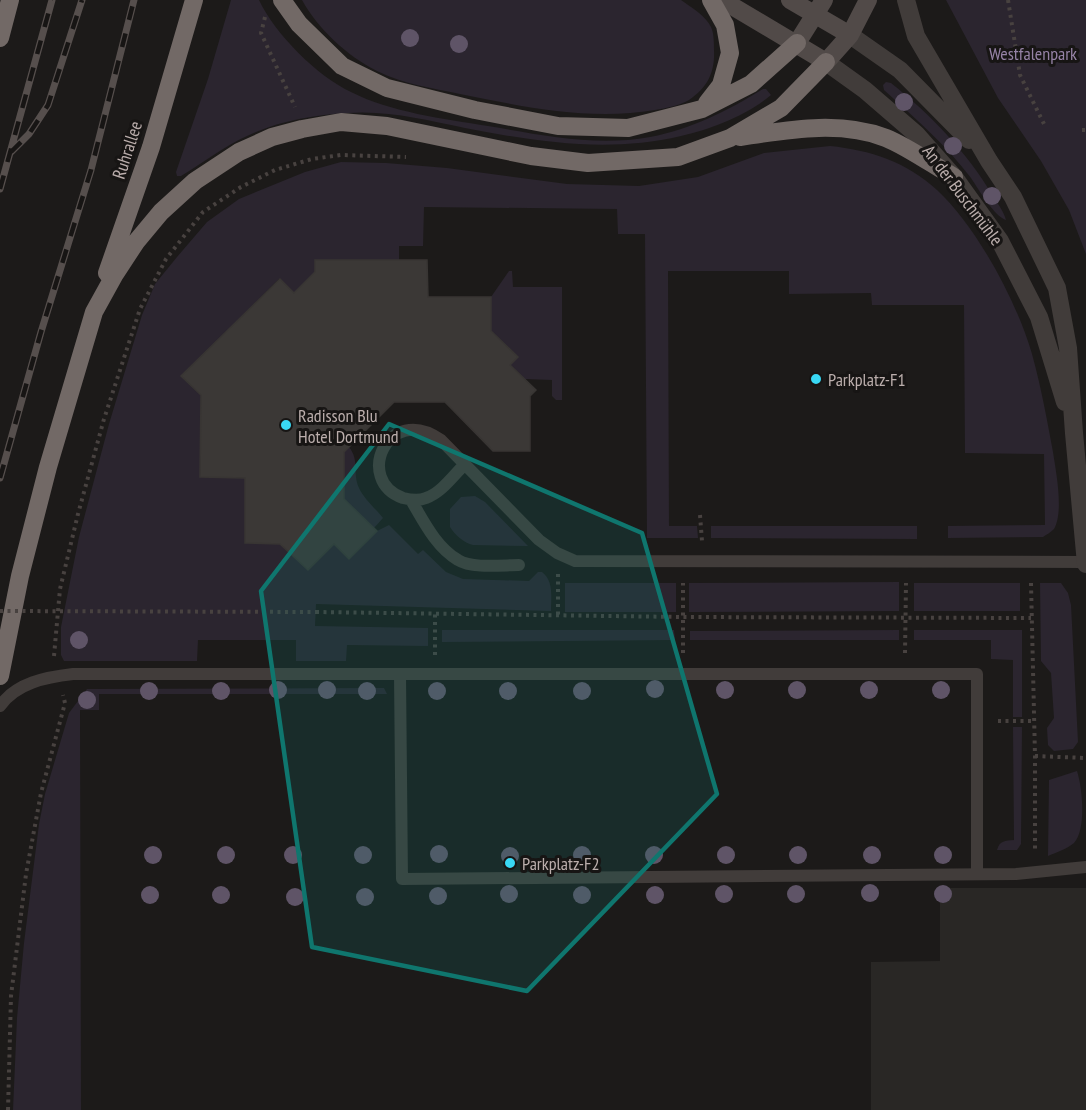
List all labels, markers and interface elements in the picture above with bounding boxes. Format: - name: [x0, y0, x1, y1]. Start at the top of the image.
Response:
- park label: Westfalenpark: [989, 42, 1077, 65]
- street label: Ruhrallee: [107, 118, 147, 182]
- street label: An der Buschmühle: [918, 140, 1008, 250]
- place label: Parkplatz-F1: [828, 368, 906, 391]
- marker: Parkplatz-F1: [809, 372, 823, 386]
- place label: Radisson Blu Hotel Dortmund: [298, 404, 398, 448]
- marker: Radisson Blu Hotel Dortmund: [279, 418, 293, 432]
- place label: Parkplatz-F2: [522, 852, 600, 875]
- marker: Parkplatz-F2: [503, 856, 517, 870]

